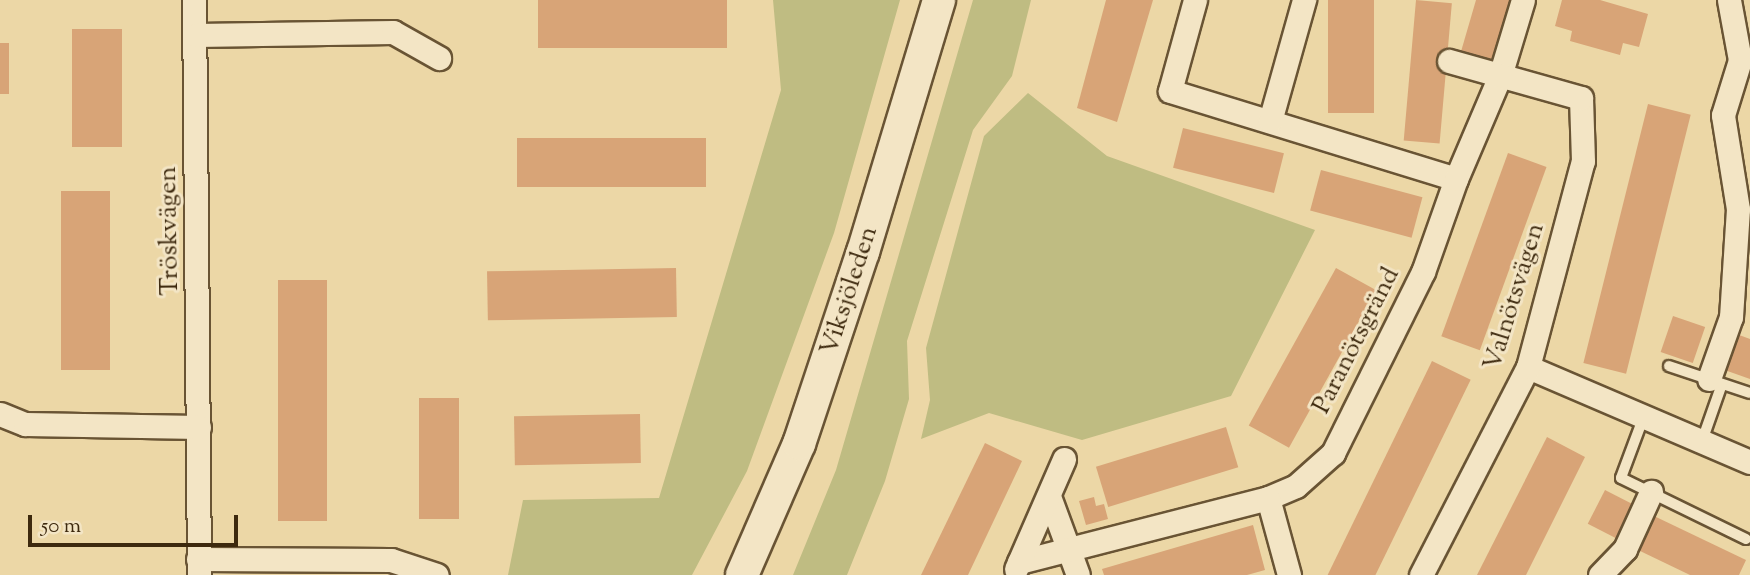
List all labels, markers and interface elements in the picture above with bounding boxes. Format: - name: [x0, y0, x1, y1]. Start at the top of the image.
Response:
- street label: Tröskvägen: [153, 166, 187, 296]
- street label: Valnötsvägen: [1478, 220, 1552, 374]
- street label: Viksjöleden: [815, 223, 885, 359]
- street label: Paranötsgränd: [1307, 263, 1407, 419]
- scale bar: [32, 502, 242, 546]
- text: 50 m: [41, 512, 81, 542]

